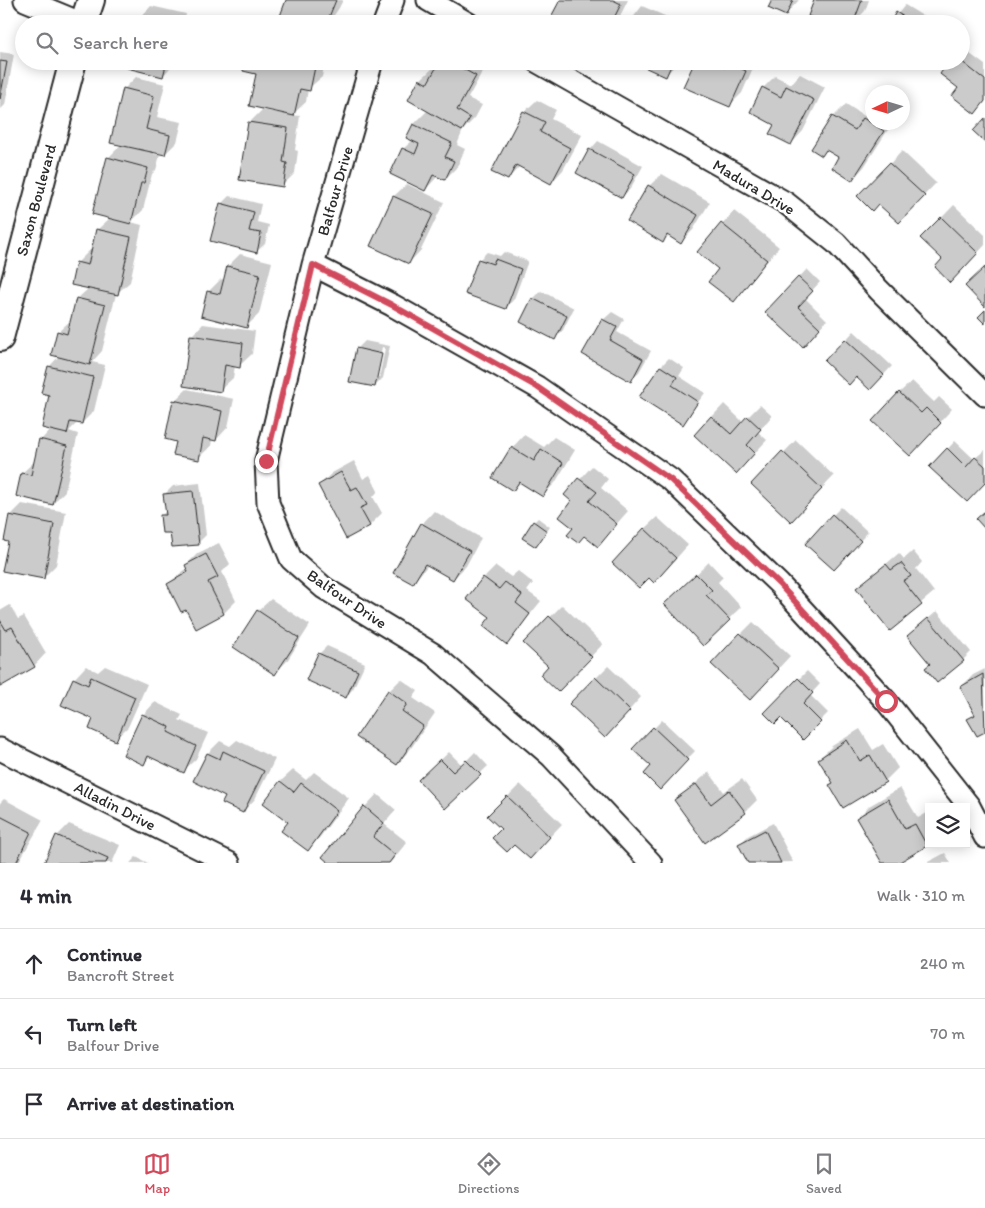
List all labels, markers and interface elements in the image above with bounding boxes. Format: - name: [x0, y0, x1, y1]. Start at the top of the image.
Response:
- search box: [15, 15, 970, 70]
- icon: search: [33, 29, 61, 57]
- text: Search here: [73, 31, 168, 54]
- north arrow: [865, 85, 910, 130]
- street label: Saxon Boulevard: [12, 142, 60, 258]
- street label: Balfour Drive: [313, 144, 357, 238]
- street label: Madura Drive: [709, 155, 799, 219]
- route end: [255, 450, 278, 473]
- street label: Balfour Drive: [303, 565, 391, 633]
- route start: [875, 690, 898, 713]
- street label: Alladin Drive: [71, 777, 159, 835]
- map controls: [925, 803, 970, 848]
- button: layers: [925, 803, 970, 848]
- text: 4 min: [20, 883, 72, 908]
- text: Walk · 310 m: [877, 886, 965, 905]
- text: Continue: [67, 943, 142, 966]
- icon: ahead: [20, 950, 48, 978]
- text: 240 m: [920, 954, 965, 973]
- text: Bancroft Street: [67, 966, 174, 985]
- text: Turn left: [67, 1013, 137, 1036]
- icon: left: [20, 1020, 48, 1048]
- text: 70 m: [930, 1024, 965, 1043]
- text: Balfour Drive: [67, 1036, 159, 1055]
- icon: arrive: [20, 1090, 48, 1118]
- text: Arrive at destination: [67, 1092, 234, 1115]
- tab: Map: [143, 1150, 171, 1197]
- tab: Directions: [458, 1150, 519, 1197]
- tab: Saved: [806, 1150, 842, 1197]

